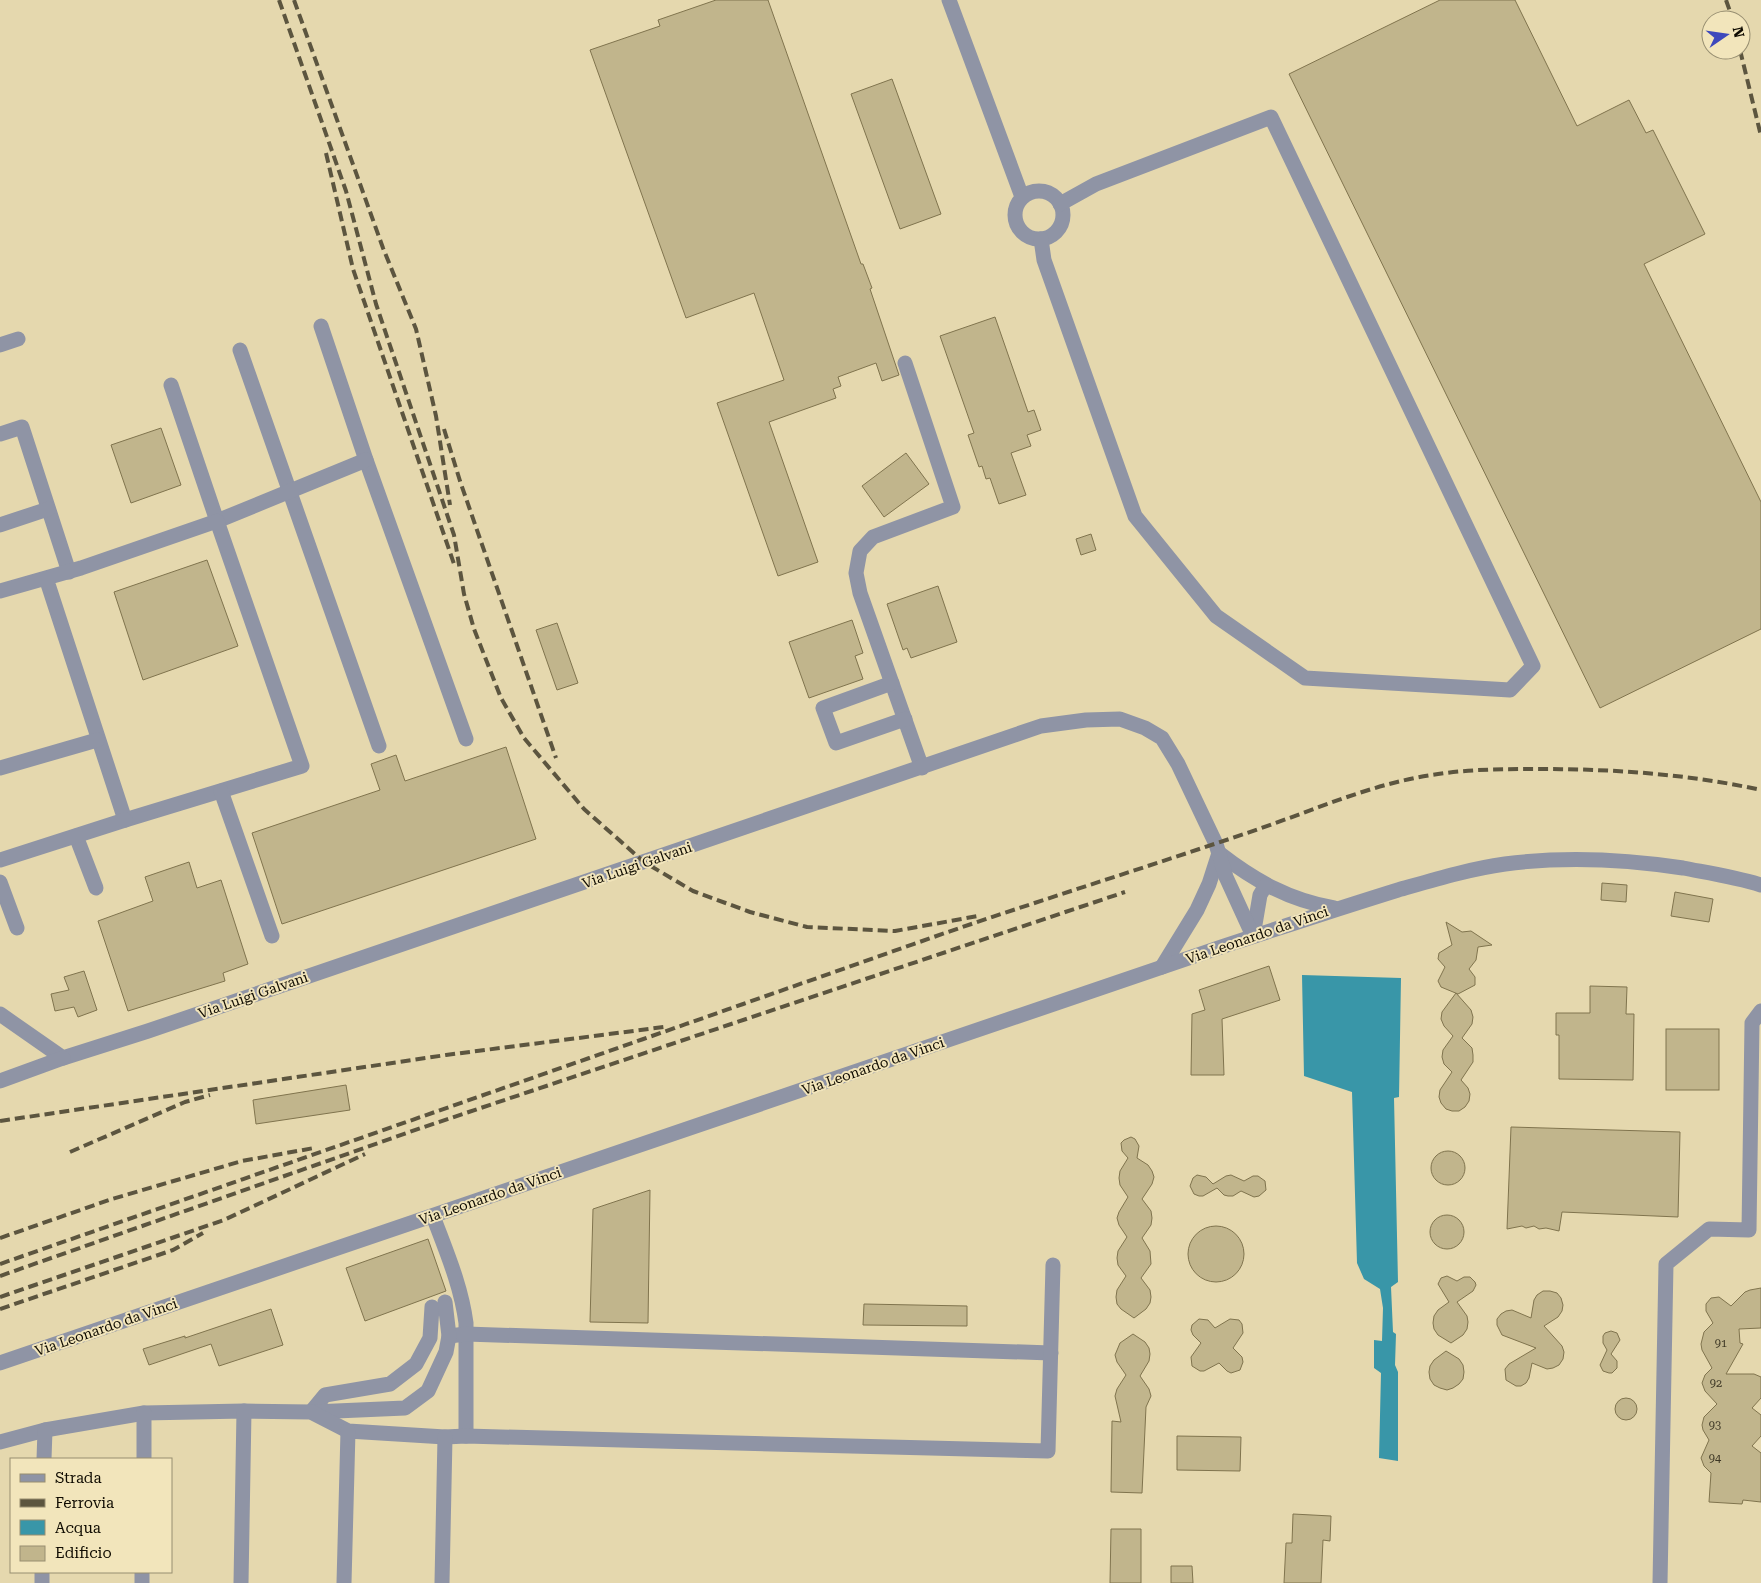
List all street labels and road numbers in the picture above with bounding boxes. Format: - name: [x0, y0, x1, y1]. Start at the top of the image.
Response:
- street label: Via Luigi Galvani: [580, 839, 695, 891]
- street label: Via Leonardo da Vinci: [1184, 903, 1331, 967]
- street label: Via Luigi Galvani: [196, 969, 311, 1021]
- street label: Via Leonardo da Vinci: [800, 1034, 947, 1098]
- street label: Via Leonardo da Vinci: [417, 1164, 564, 1228]
- street label: Via Leonardo da Vinci: [33, 1295, 180, 1359]

